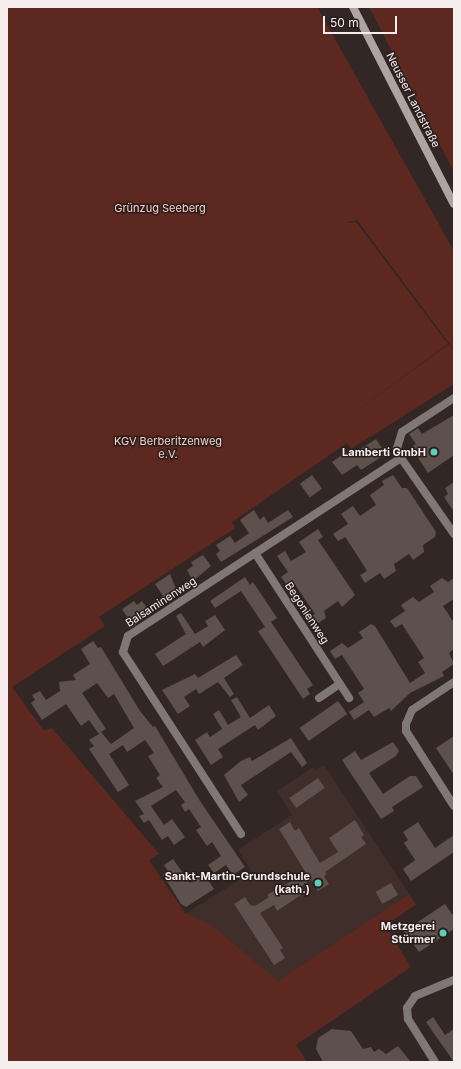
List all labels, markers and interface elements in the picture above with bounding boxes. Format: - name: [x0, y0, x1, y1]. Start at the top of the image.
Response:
- scale bar: [325, 8, 399, 34]
- text: 50 m: [330, 15, 359, 30]
- street label: Neusser Landstraße: [383, 50, 443, 150]
- park label: Grünzug Seeberg: [114, 201, 206, 215]
- park label: KGV Berberitzenweg e.V.: [114, 435, 222, 461]
- place label: Lamberti GmbH: [342, 445, 426, 459]
- marker: Lamberti GmbH: [429, 447, 439, 457]
- street label: Balsaminenweg: [123, 574, 199, 630]
- street label: Begonienweg: [282, 580, 332, 646]
- place label: Sankt-Martin-Grundschule (kath.): [165, 870, 310, 896]
- marker: Sankt-Martin-Grundschule (kath.): [313, 878, 323, 888]
- place label: Metzgerei Stürmer: [381, 920, 435, 946]
- marker: Metzgerei Stürmer: [438, 928, 448, 938]

